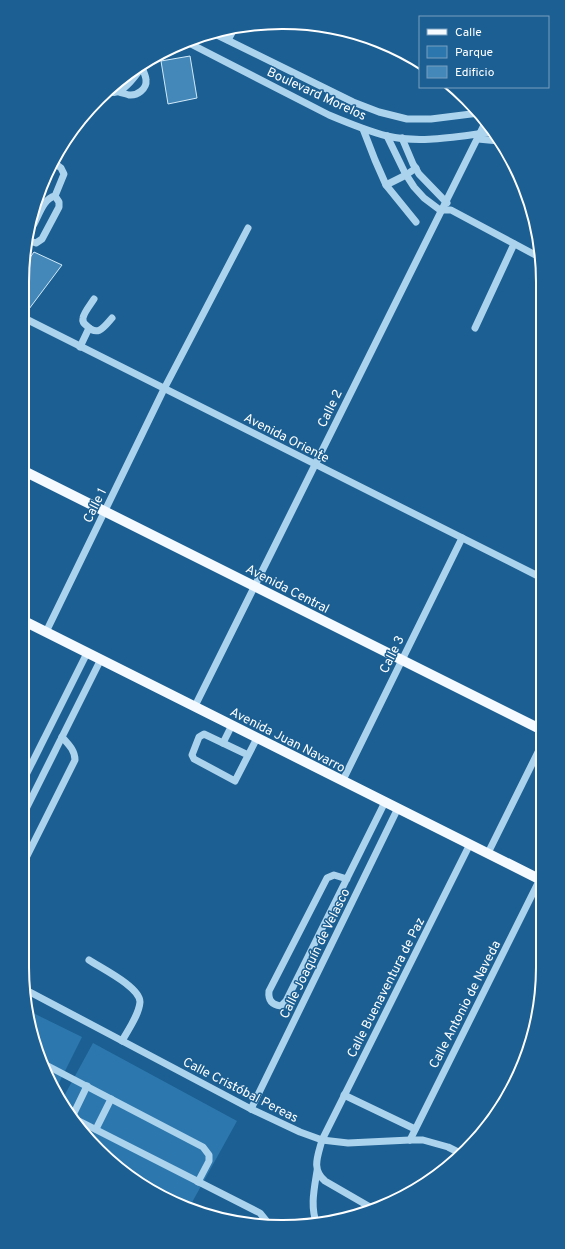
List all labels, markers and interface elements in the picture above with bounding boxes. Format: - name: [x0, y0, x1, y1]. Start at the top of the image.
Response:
- legend: [419, 16, 549, 88]
- text: Calle: [455, 25, 482, 41]
- text: Parque: [455, 45, 493, 61]
- street label: Boulevard Morelos: [264, 65, 368, 125]
- text: Edificio: [455, 65, 495, 81]
- street label: Calle 2: [315, 387, 347, 430]
- street label: Avenida Oriente: [241, 410, 331, 467]
- street label: Calle 1: [81, 486, 111, 526]
- street label: Avenida Central: [243, 562, 332, 618]
- street label: Calle 3: [377, 633, 409, 676]
- street label: Avenida Juan Navarro: [227, 705, 348, 777]
- street label: Calle Joaquín de Velasco: [277, 886, 354, 1022]
- street label: Calle Buenaventura de Paz: [344, 915, 429, 1061]
- street label: Calle Antonio de Naveda: [427, 938, 505, 1072]
- street label: Calle Cristóbal Pereas: [180, 1055, 301, 1127]

